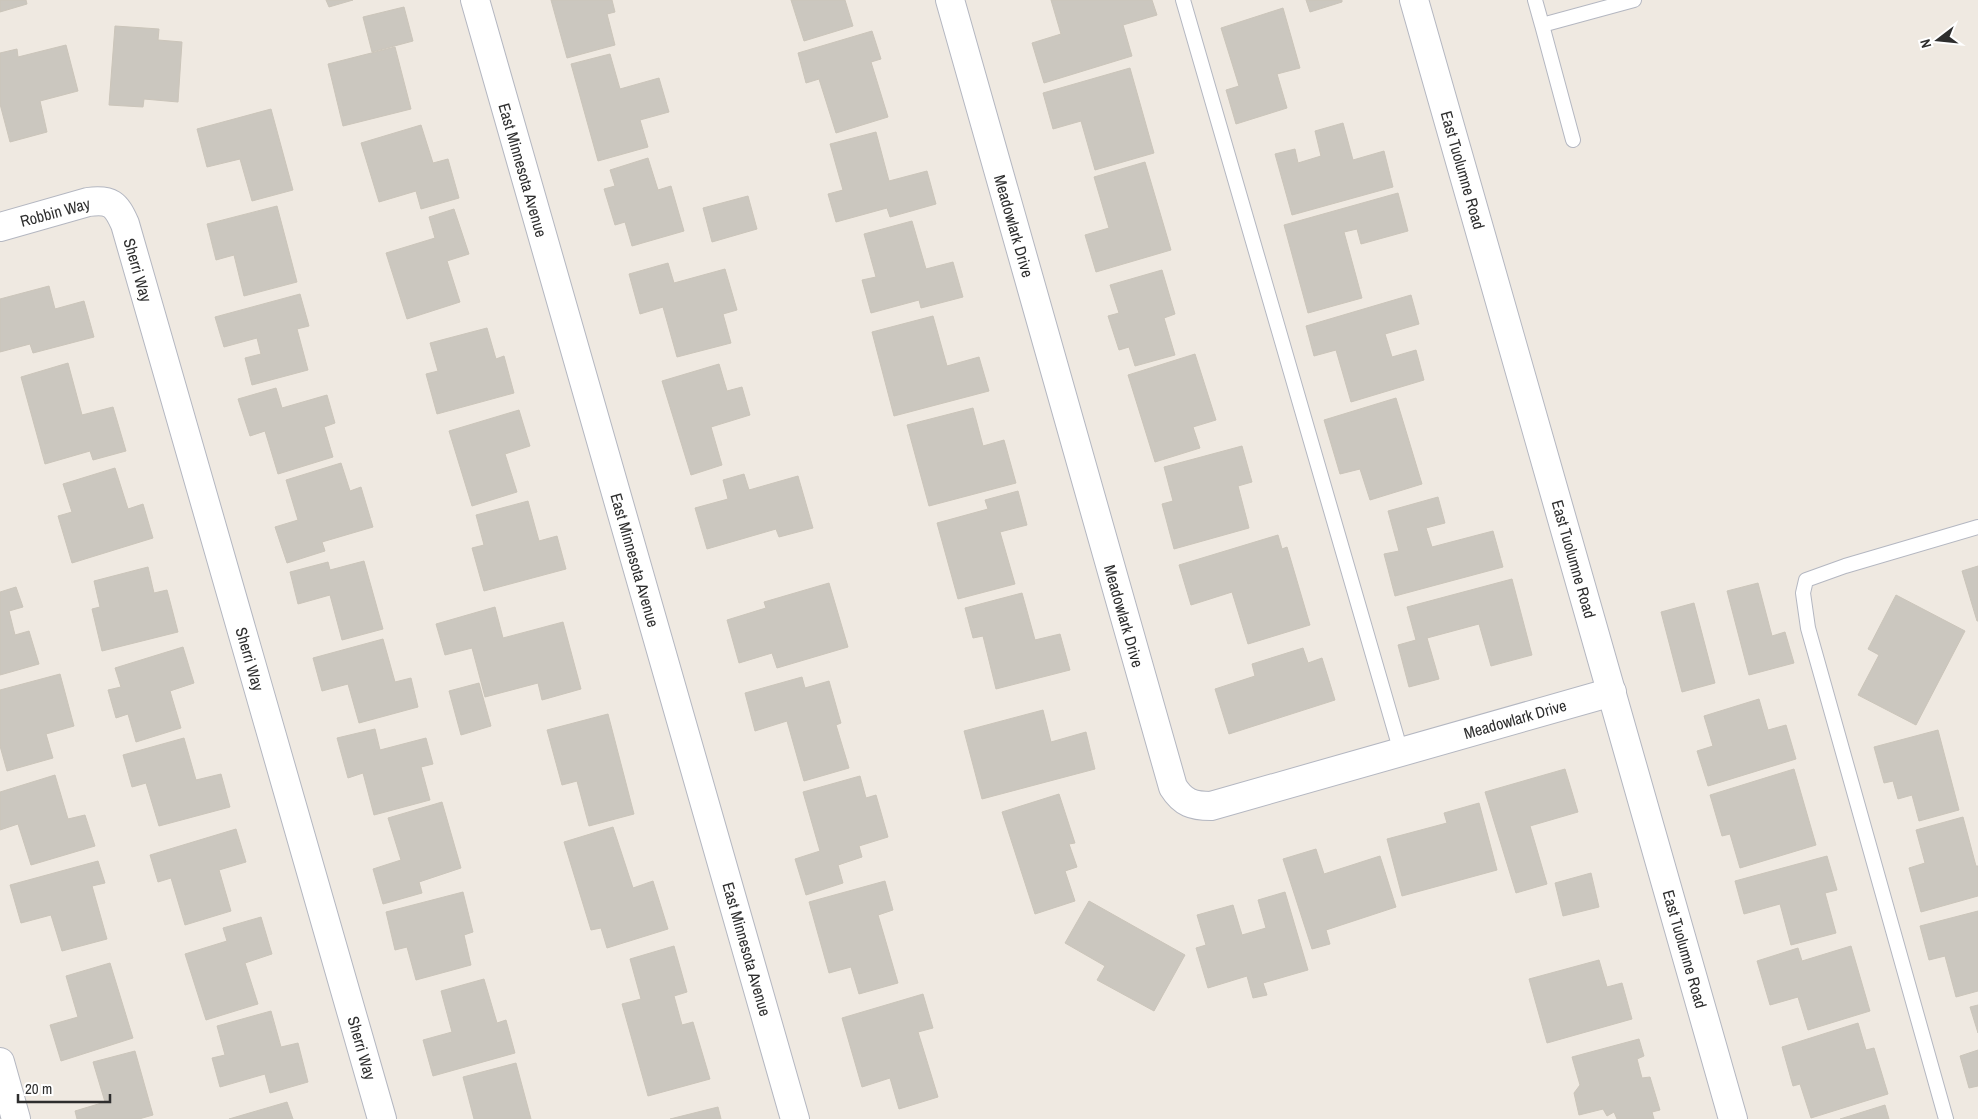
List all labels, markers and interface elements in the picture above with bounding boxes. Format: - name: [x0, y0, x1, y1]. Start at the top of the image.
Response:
- north arrow: [1913, 15, 1963, 65]
- text: N: [1916, 37, 1935, 50]
- street label: East Minnesota Avenue: [493, 100, 553, 240]
- street label: East Tuolumne Road: [1436, 108, 1490, 232]
- street label: Meadowlark Drive: [989, 172, 1039, 280]
- street label: Robbin Way: [18, 192, 93, 232]
- street label: Sherri Way: [118, 236, 158, 305]
- street label: East Minnesota Avenue: [605, 490, 665, 630]
- street label: East Tuolumne Road: [1547, 497, 1601, 621]
- street label: Meadowlark Drive: [1099, 562, 1149, 670]
- street label: Sherri Way: [230, 625, 270, 694]
- street label: Meadowlark Drive: [1461, 694, 1569, 744]
- street label: East Minnesota Avenue: [717, 879, 777, 1019]
- street label: East Tuolumne Road: [1658, 887, 1712, 1011]
- street label: Sherri Way: [342, 1014, 382, 1083]
- scale bar: [18, 1072, 110, 1104]
- text: 20 m: [25, 1078, 52, 1099]

